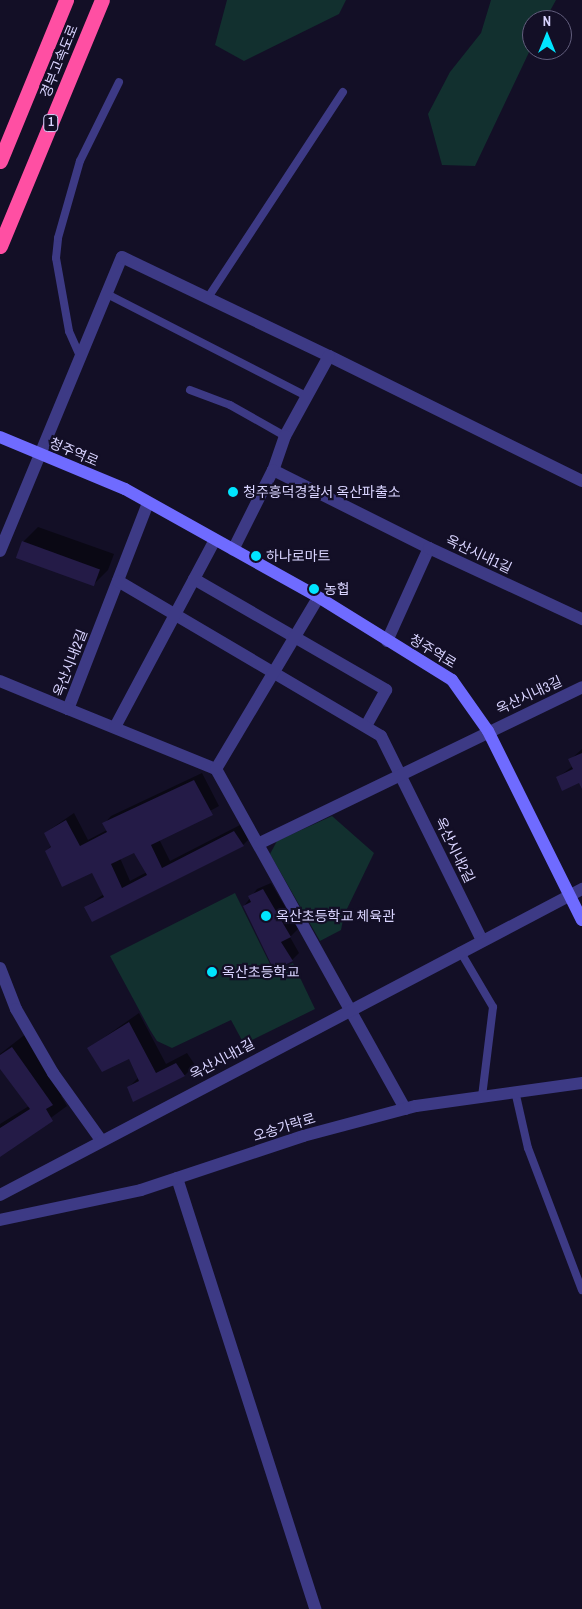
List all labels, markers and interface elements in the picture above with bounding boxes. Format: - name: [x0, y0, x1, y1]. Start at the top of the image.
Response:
- north arrow: [522, 10, 572, 60]
- text: N: [543, 12, 551, 30]
- street label: 경부고속도로: [37, 22, 81, 100]
- road number: 1: [42, 114, 60, 132]
- street label: 청주역로: [47, 434, 101, 470]
- place label: 청주흥덕경찰서 옥산파출소: [243, 484, 401, 500]
- marker: 청주흥덕경찰서 옥산파출소: [227, 486, 239, 498]
- street label: 옥산시내1길: [443, 531, 515, 577]
- place label: 하나로마트: [266, 548, 330, 564]
- marker: 하나로마트: [250, 550, 262, 562]
- place label: 농협: [324, 581, 350, 597]
- marker: 농협: [308, 583, 320, 595]
- street label: 옥산시내2길: [49, 627, 91, 699]
- street label: 청주역로: [407, 631, 459, 671]
- street label: 옥산시내3길: [493, 672, 565, 718]
- street label: 옥산시내2길: [432, 815, 478, 885]
- place label: 옥산초등학교 체육관: [276, 908, 395, 924]
- marker: 옥산초등학교 체육관: [260, 910, 272, 922]
- place label: 옥산초등학교: [222, 964, 299, 980]
- marker: 옥산초등학교: [206, 966, 218, 978]
- street label: 옥산시내1길: [187, 1035, 257, 1083]
- street label: 오송가락로: [251, 1110, 317, 1144]

